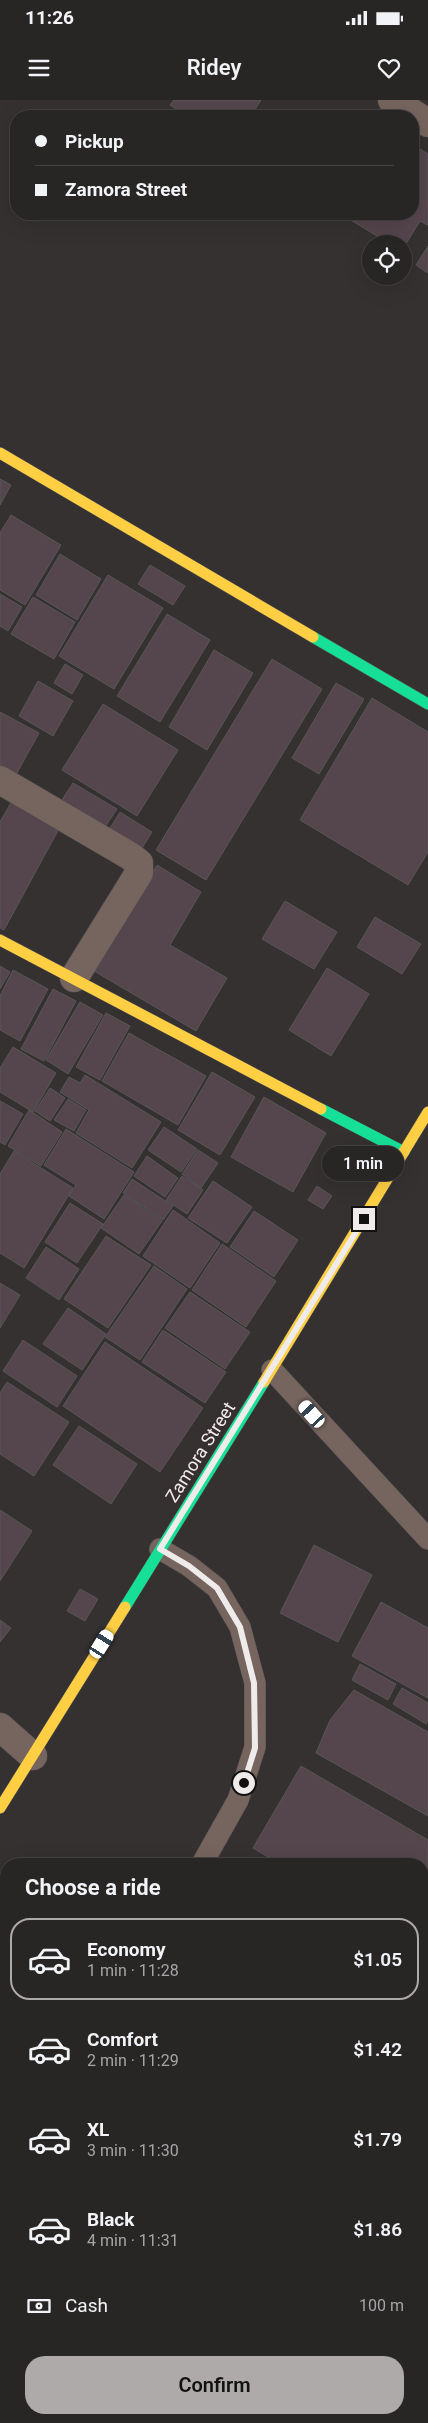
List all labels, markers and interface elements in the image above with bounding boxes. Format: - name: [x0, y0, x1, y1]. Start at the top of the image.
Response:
- text: 11:26: [25, 6, 74, 29]
- icon: menu: [25, 54, 53, 82]
- icon: heart: [375, 54, 403, 82]
- text: Ridey: [187, 55, 241, 80]
- text: Pickup: [65, 130, 124, 153]
- text: Zamora Street: [65, 178, 187, 201]
- map controls: [362, 235, 412, 285]
- button: locate: [362, 235, 412, 285]
- callout: 1 min: [323, 1146, 405, 1182]
- text: 1 min: [343, 1154, 383, 1173]
- route end: [353, 1208, 375, 1230]
- street label: Zamora Street: [161, 1398, 239, 1506]
- car: [296, 1398, 327, 1430]
- car: [87, 1627, 116, 1661]
- route start: [233, 1772, 255, 1794]
- text: Choose a ride: [25, 1875, 161, 1900]
- icon: car: [27, 1937, 72, 1982]
- text: Economy: [87, 1938, 166, 1961]
- text: $1.05: [353, 1948, 402, 1971]
- text: 1 min · 11:28: [87, 1961, 179, 1980]
- icon: car: [27, 2027, 72, 2072]
- text: Comfort: [87, 2028, 158, 2051]
- text: $1.42: [353, 2038, 402, 2061]
- text: 2 min · 11:29: [87, 2051, 179, 2070]
- icon: car: [27, 2117, 72, 2162]
- text: XL: [87, 2118, 109, 2141]
- text: $1.79: [353, 2128, 402, 2151]
- text: 3 min · 11:30: [87, 2141, 179, 2160]
- icon: car: [27, 2207, 72, 2252]
- text: Black: [87, 2208, 134, 2231]
- text: $1.86: [353, 2218, 402, 2241]
- text: 4 min · 11:31: [87, 2231, 179, 2250]
- icon: cash: [25, 2292, 53, 2320]
- text: Cash: [65, 2294, 108, 2317]
- text: 100 m: [359, 2296, 404, 2315]
- button: Confirm: [25, 2356, 404, 2414]

